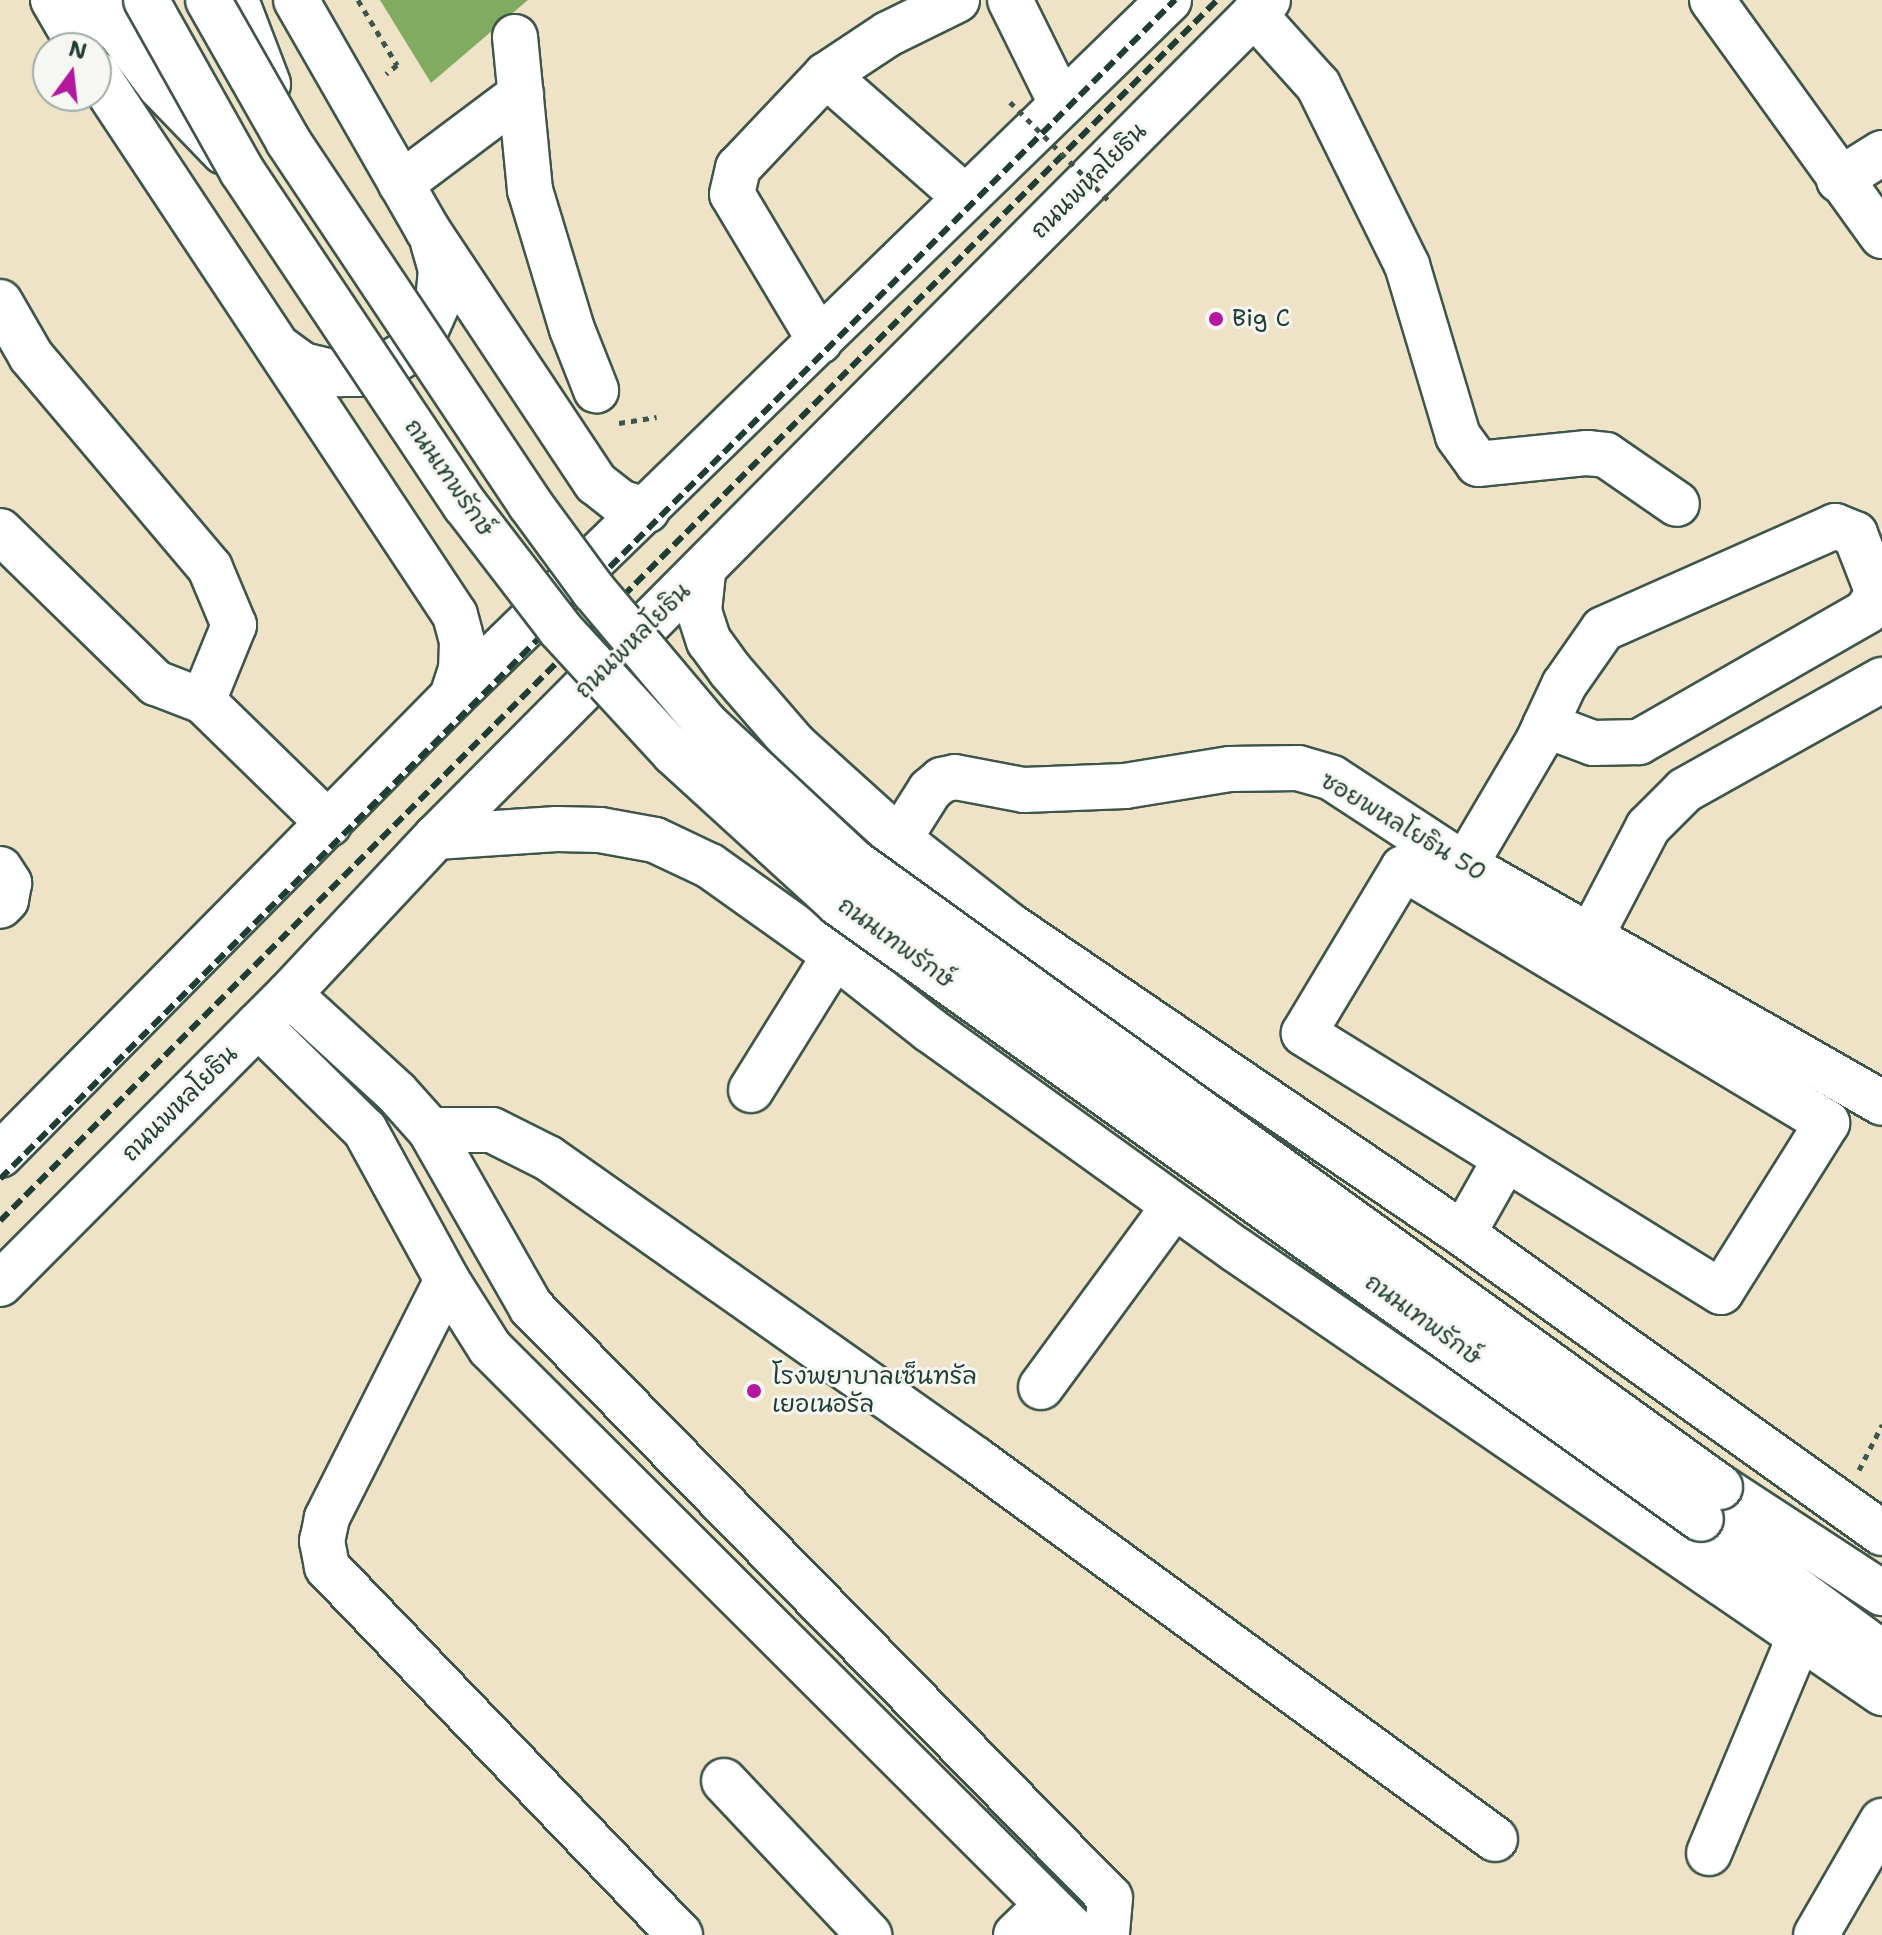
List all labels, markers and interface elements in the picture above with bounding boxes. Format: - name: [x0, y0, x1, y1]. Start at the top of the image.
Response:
- north arrow: [32, 32, 112, 112]
- text: N: [66, 34, 90, 67]
- street label: ถนนพหลโยธิน: [1025, 117, 1153, 245]
- place label: Big C: [1232, 305, 1290, 333]
- marker: Big C: [1207, 310, 1225, 328]
- street label: ถนนเทพรักษ์: [398, 414, 500, 542]
- street label: ถนนพหลโยธิน: [569, 577, 697, 705]
- street label: ซอยพหลโยธิน 50: [1315, 766, 1491, 888]
- street label: ถนนเทพรักษ์: [832, 891, 960, 995]
- street label: ถนนพหลโยธิน: [116, 1040, 244, 1168]
- street label: ถนนเทพรักษ์: [1359, 1268, 1487, 1372]
- place label: โรงพยาบาลเซ็นทรัล เยอเนอรัล: [772, 1363, 977, 1419]
- marker: โรงพยาบาลเซ็นทรัล เยอเนอรัล: [743, 1380, 765, 1402]

